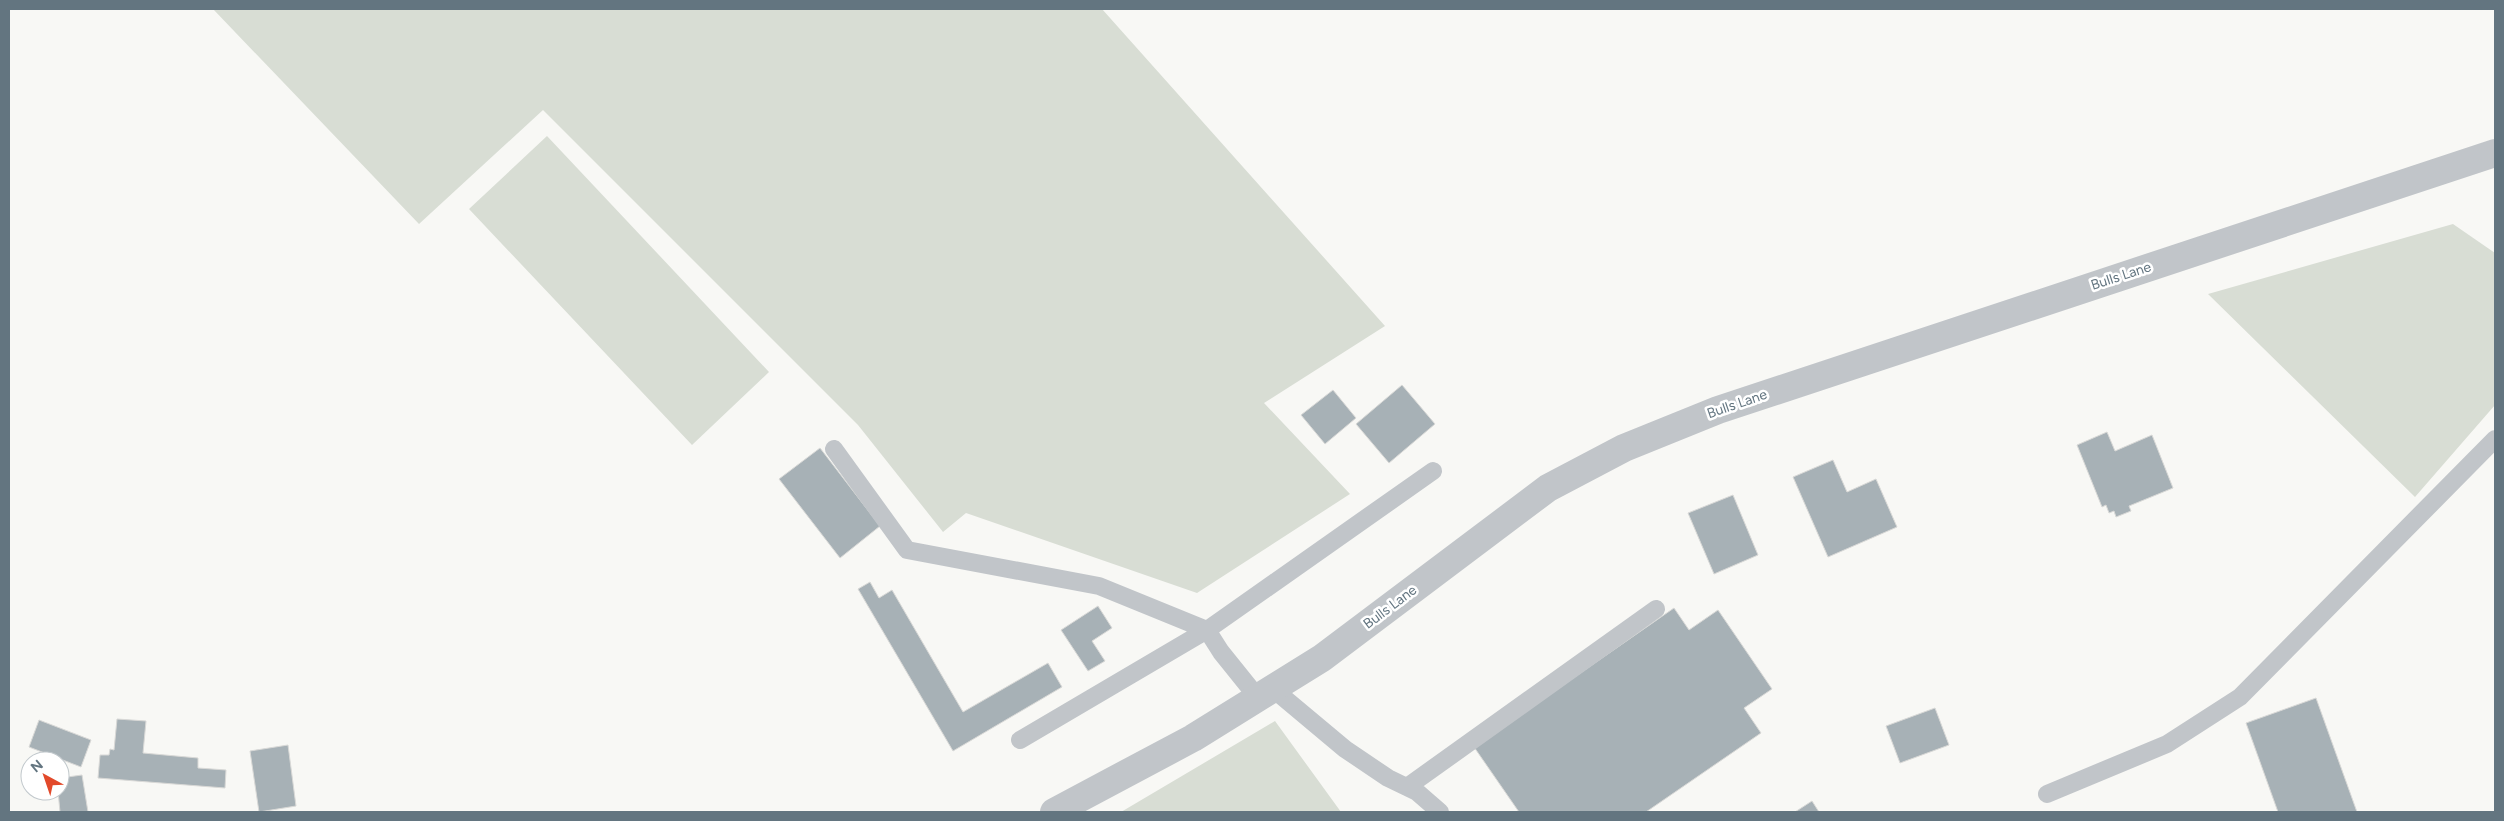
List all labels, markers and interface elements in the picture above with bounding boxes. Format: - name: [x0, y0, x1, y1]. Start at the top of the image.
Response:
- street label: Bulls Lane: [2089, 258, 2154, 294]
- street label: Bulls Lane: [1705, 386, 1770, 422]
- street label: Bulls Lane: [1360, 581, 1420, 633]
- north arrow: [20, 751, 70, 801]
- text: N: [27, 756, 47, 776]

